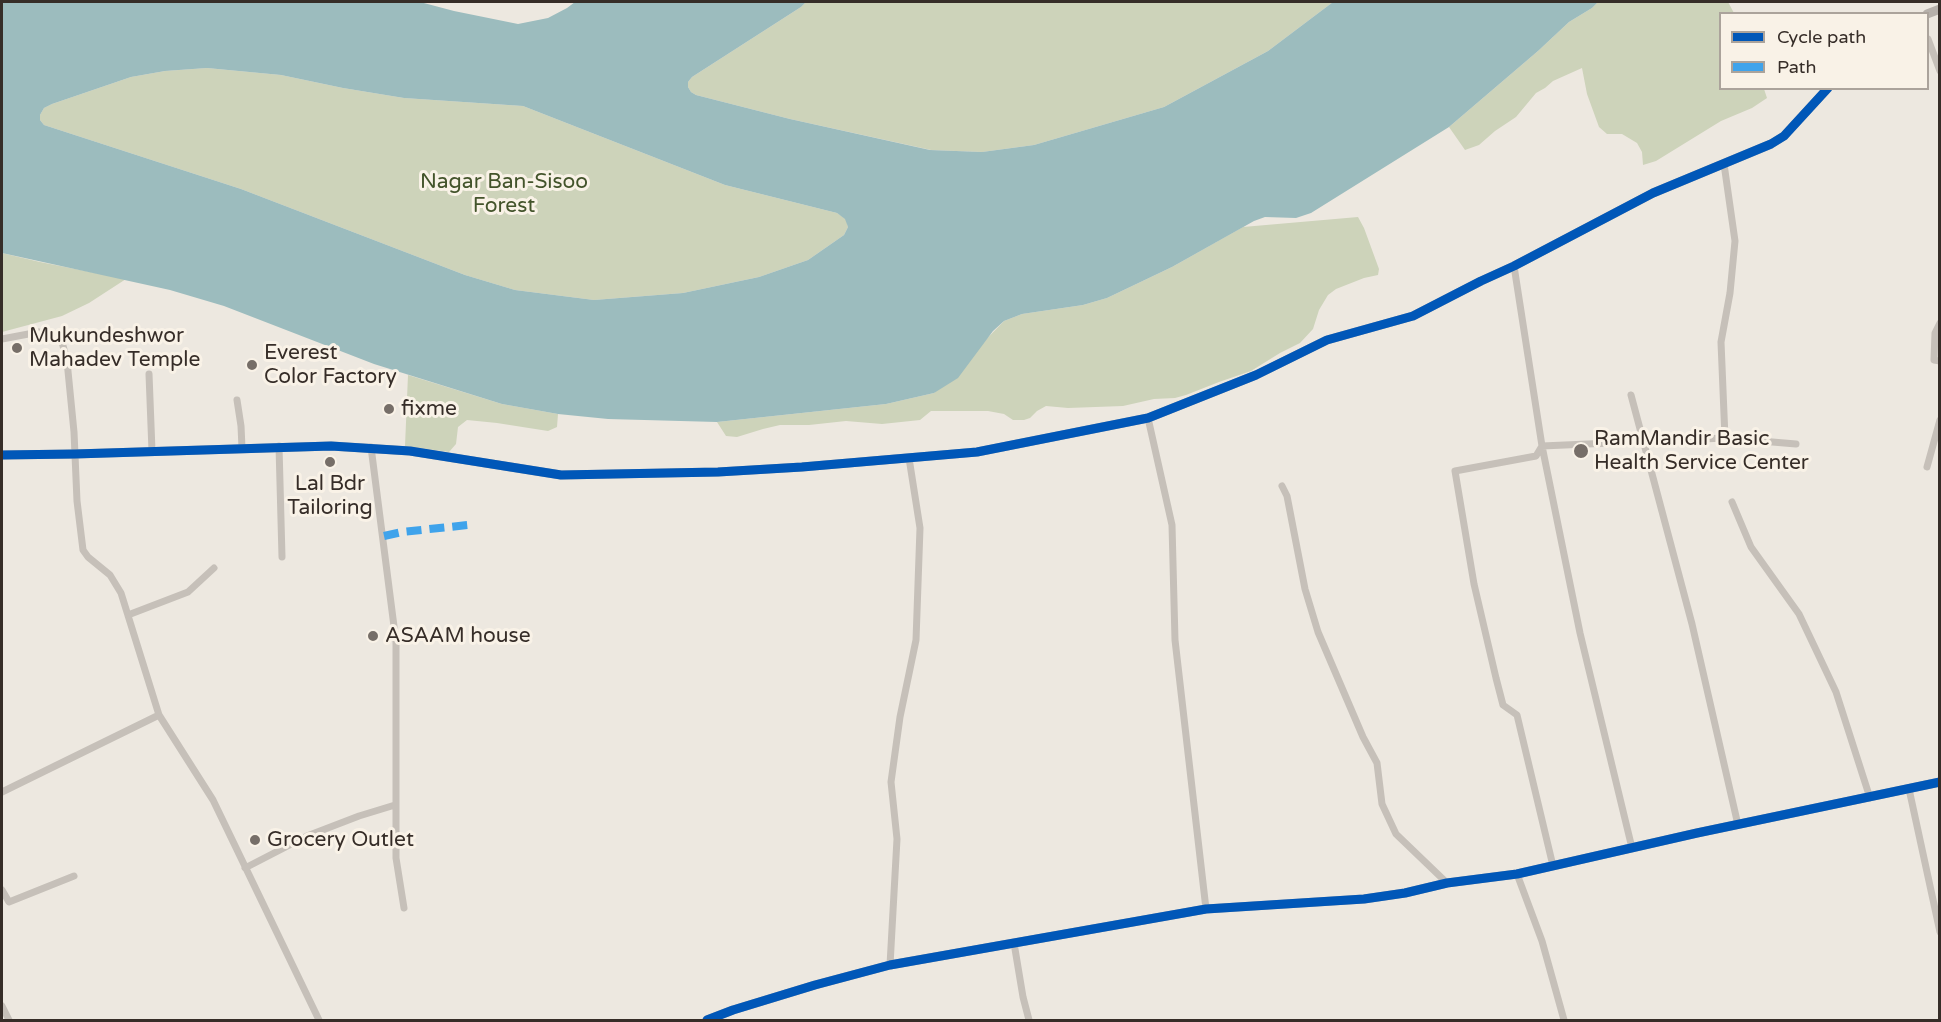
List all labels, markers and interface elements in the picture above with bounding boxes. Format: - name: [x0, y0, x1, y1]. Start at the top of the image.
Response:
- legend: [1719, 12, 1929, 90]
- text: Cycle path: [1777, 26, 1866, 48]
- text: Path: [1777, 56, 1816, 78]
- park label: Nagar Ban-Sisoo Forest: [420, 169, 588, 219]
- place label: Mukundeshwor Mahadev Temple: [29, 323, 200, 373]
- place label: Everest Color Factory: [264, 340, 397, 390]
- marker: Mukundeshwor Mahadev Temple: [10, 341, 24, 355]
- marker: Everest Color Factory: [245, 358, 259, 372]
- place label: fixme: [401, 396, 457, 422]
- marker: fixme: [382, 402, 396, 416]
- place label: RamMandir Basic Health Service Center: [1594, 426, 1809, 476]
- marker: RamMandir Basic Health Service Center: [1572, 442, 1590, 460]
- marker: Lal Bdr Tailoring: [323, 455, 337, 469]
- place label: Lal Bdr Tailoring: [287, 471, 373, 521]
- place label: ASAAM house: [385, 623, 531, 649]
- marker: ASAAM house: [366, 629, 380, 643]
- place label: Grocery Outlet: [267, 827, 414, 853]
- marker: Grocery Outlet: [248, 833, 262, 847]

